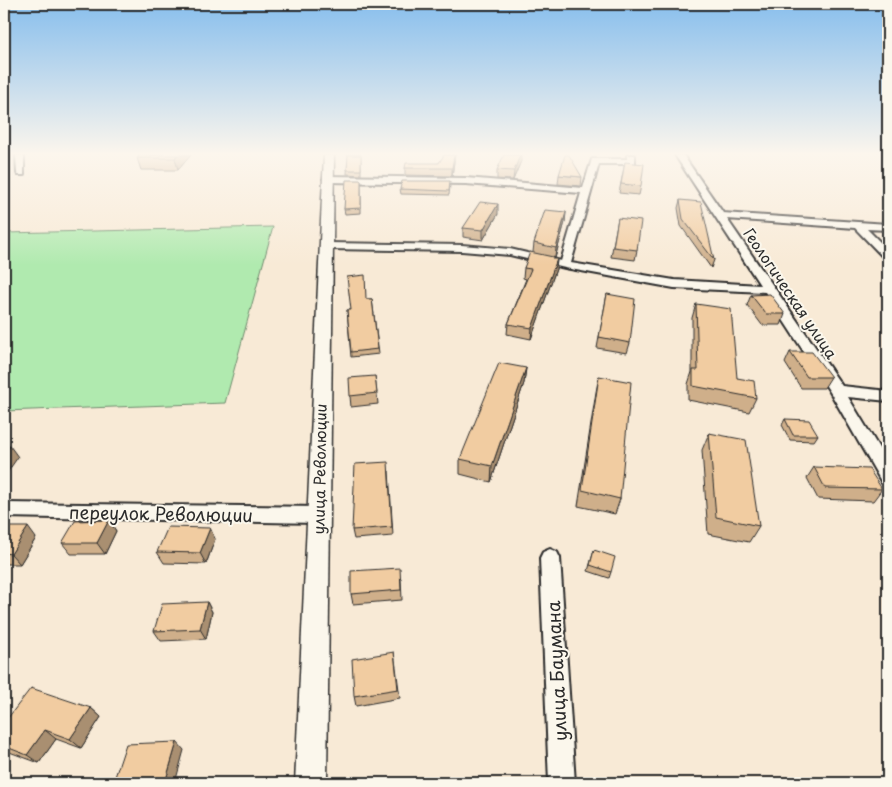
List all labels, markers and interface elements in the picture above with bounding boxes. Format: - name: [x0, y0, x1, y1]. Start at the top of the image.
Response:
- street label: Геологическая улица: [739, 223, 844, 364]
- street label: улица Революции: [306, 403, 332, 535]
- street label: переулок Революции: [69, 498, 253, 528]
- street label: улица Баумана: [539, 599, 573, 742]

